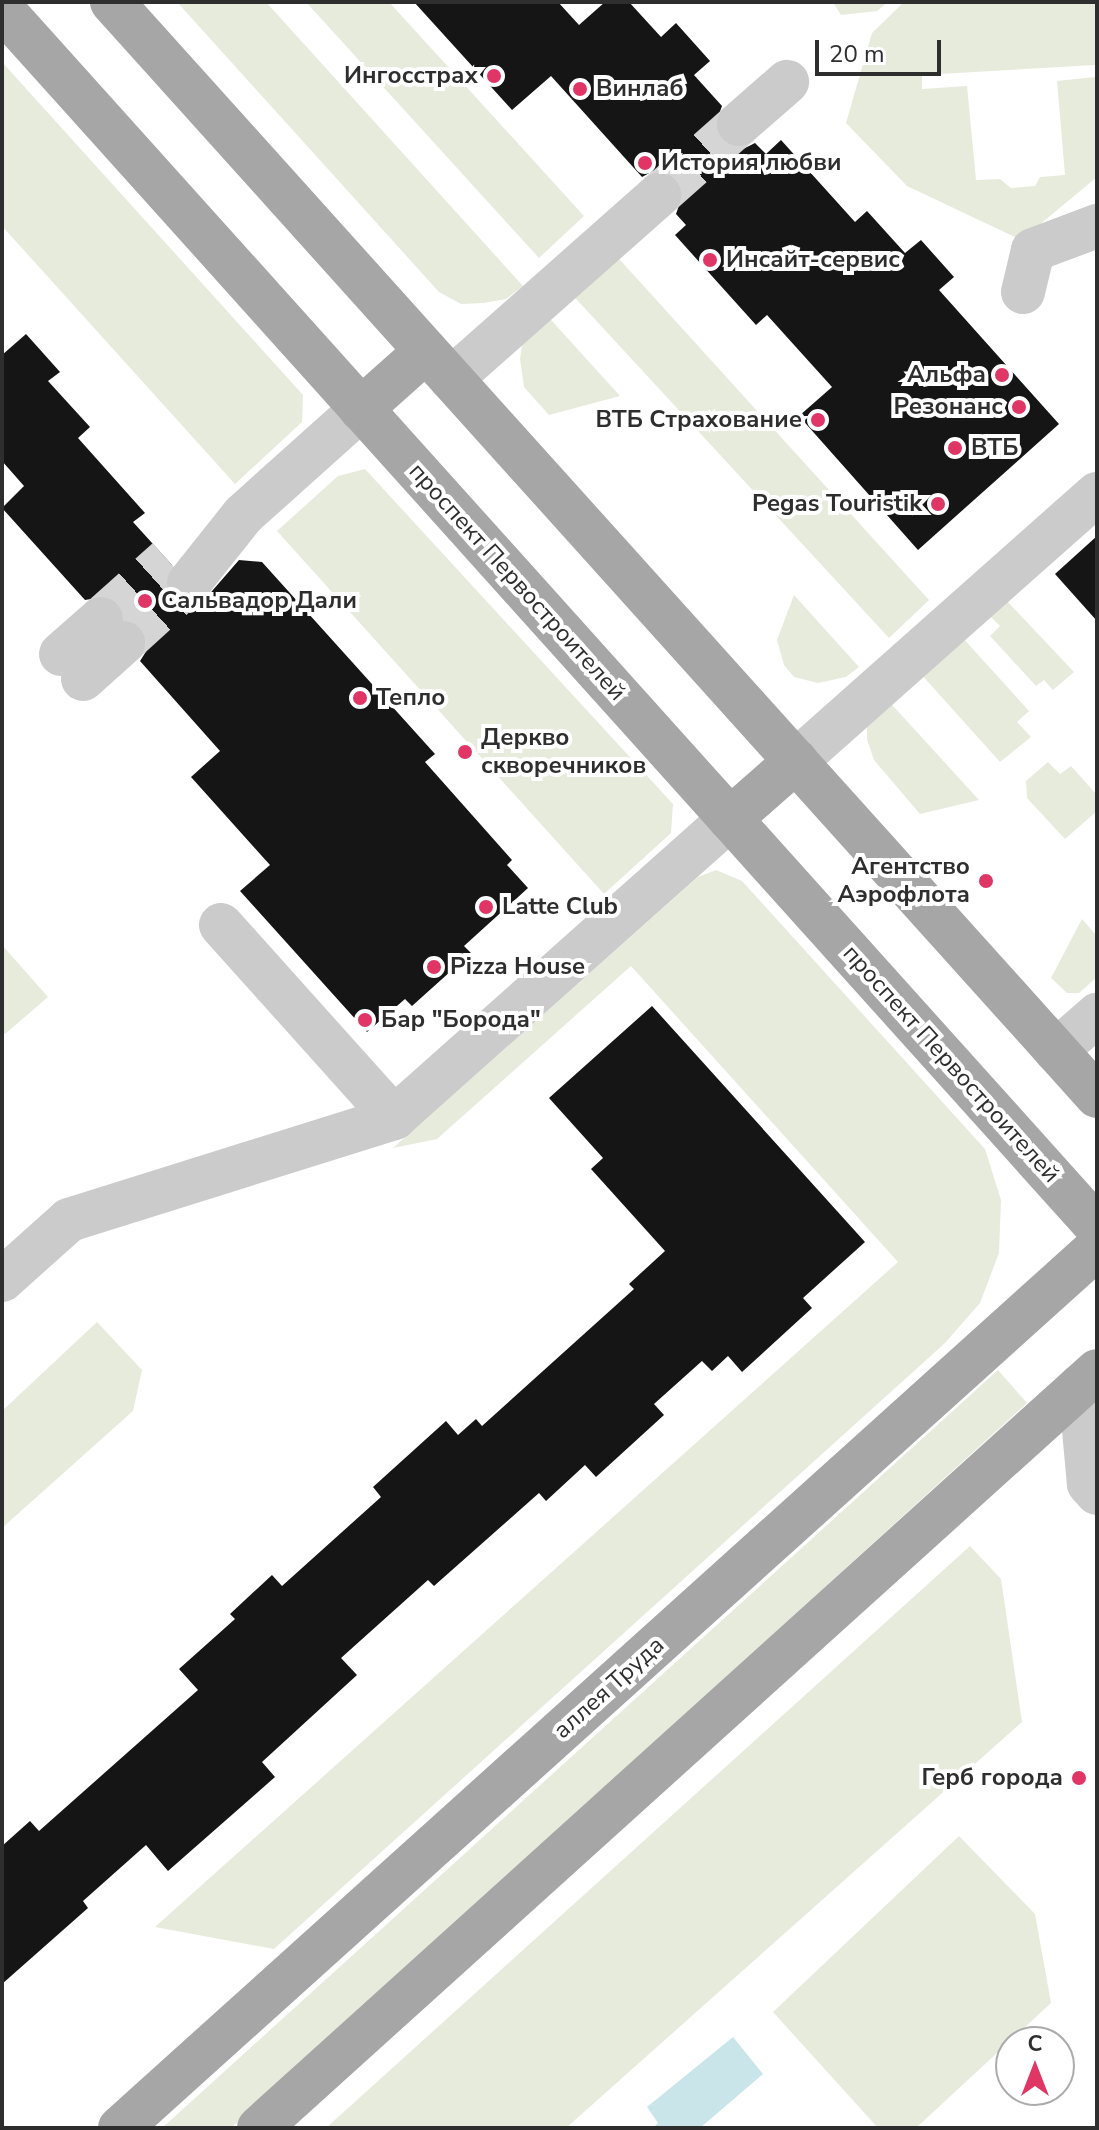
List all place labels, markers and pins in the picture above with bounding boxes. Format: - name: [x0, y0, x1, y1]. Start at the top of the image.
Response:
- place label: Ингосстрах: [344, 62, 478, 90]
- marker: Ингосстрах: [485, 67, 503, 85]
- place label: Винлаб: [596, 75, 684, 103]
- marker: Винлаб: [571, 80, 589, 98]
- place label: История любви: [661, 149, 841, 177]
- marker: История любви: [636, 154, 654, 172]
- place label: Инсайт-сервис: [726, 246, 900, 274]
- marker: Инсайт-сервис: [701, 251, 719, 269]
- place label: Альфа: [907, 361, 986, 389]
- marker: Альфа: [993, 366, 1011, 384]
- place label: Резонанс: [894, 393, 1003, 421]
- marker: Резонанс: [1010, 398, 1028, 416]
- place label: ВТБ Страхование: [595, 406, 802, 434]
- marker: ВТБ Страхование: [809, 411, 827, 429]
- place label: ВТБ: [971, 434, 1018, 462]
- marker: ВТБ: [946, 439, 964, 457]
- place label: Pegas Touristik: [752, 490, 922, 518]
- marker: Pegas Touristik: [929, 495, 947, 513]
- place label: Сальвадор Дали: [161, 587, 357, 615]
- marker: Сальвадор Дали: [136, 592, 154, 610]
- place label: Тепло: [376, 684, 445, 712]
- marker: Тепло: [351, 689, 369, 707]
- place label: Деркво скворечников: [481, 724, 646, 780]
- marker: Деркво скворечников: [456, 743, 474, 761]
- place label: Агентство Аэрофлота: [838, 853, 970, 909]
- marker: Агентство Аэрофлота: [977, 872, 995, 890]
- place label: Latte Club: [502, 893, 618, 921]
- marker: Latte Club: [477, 898, 495, 916]
- place label: Pizza House: [450, 953, 585, 981]
- marker: Pizza House: [425, 958, 443, 976]
- place label: Бар "Борода": [381, 1006, 541, 1034]
- marker: Бар "Борода": [356, 1011, 374, 1029]
- place label: Герб города: [921, 1764, 1063, 1792]
- marker: Герб города: [1070, 1769, 1088, 1787]

